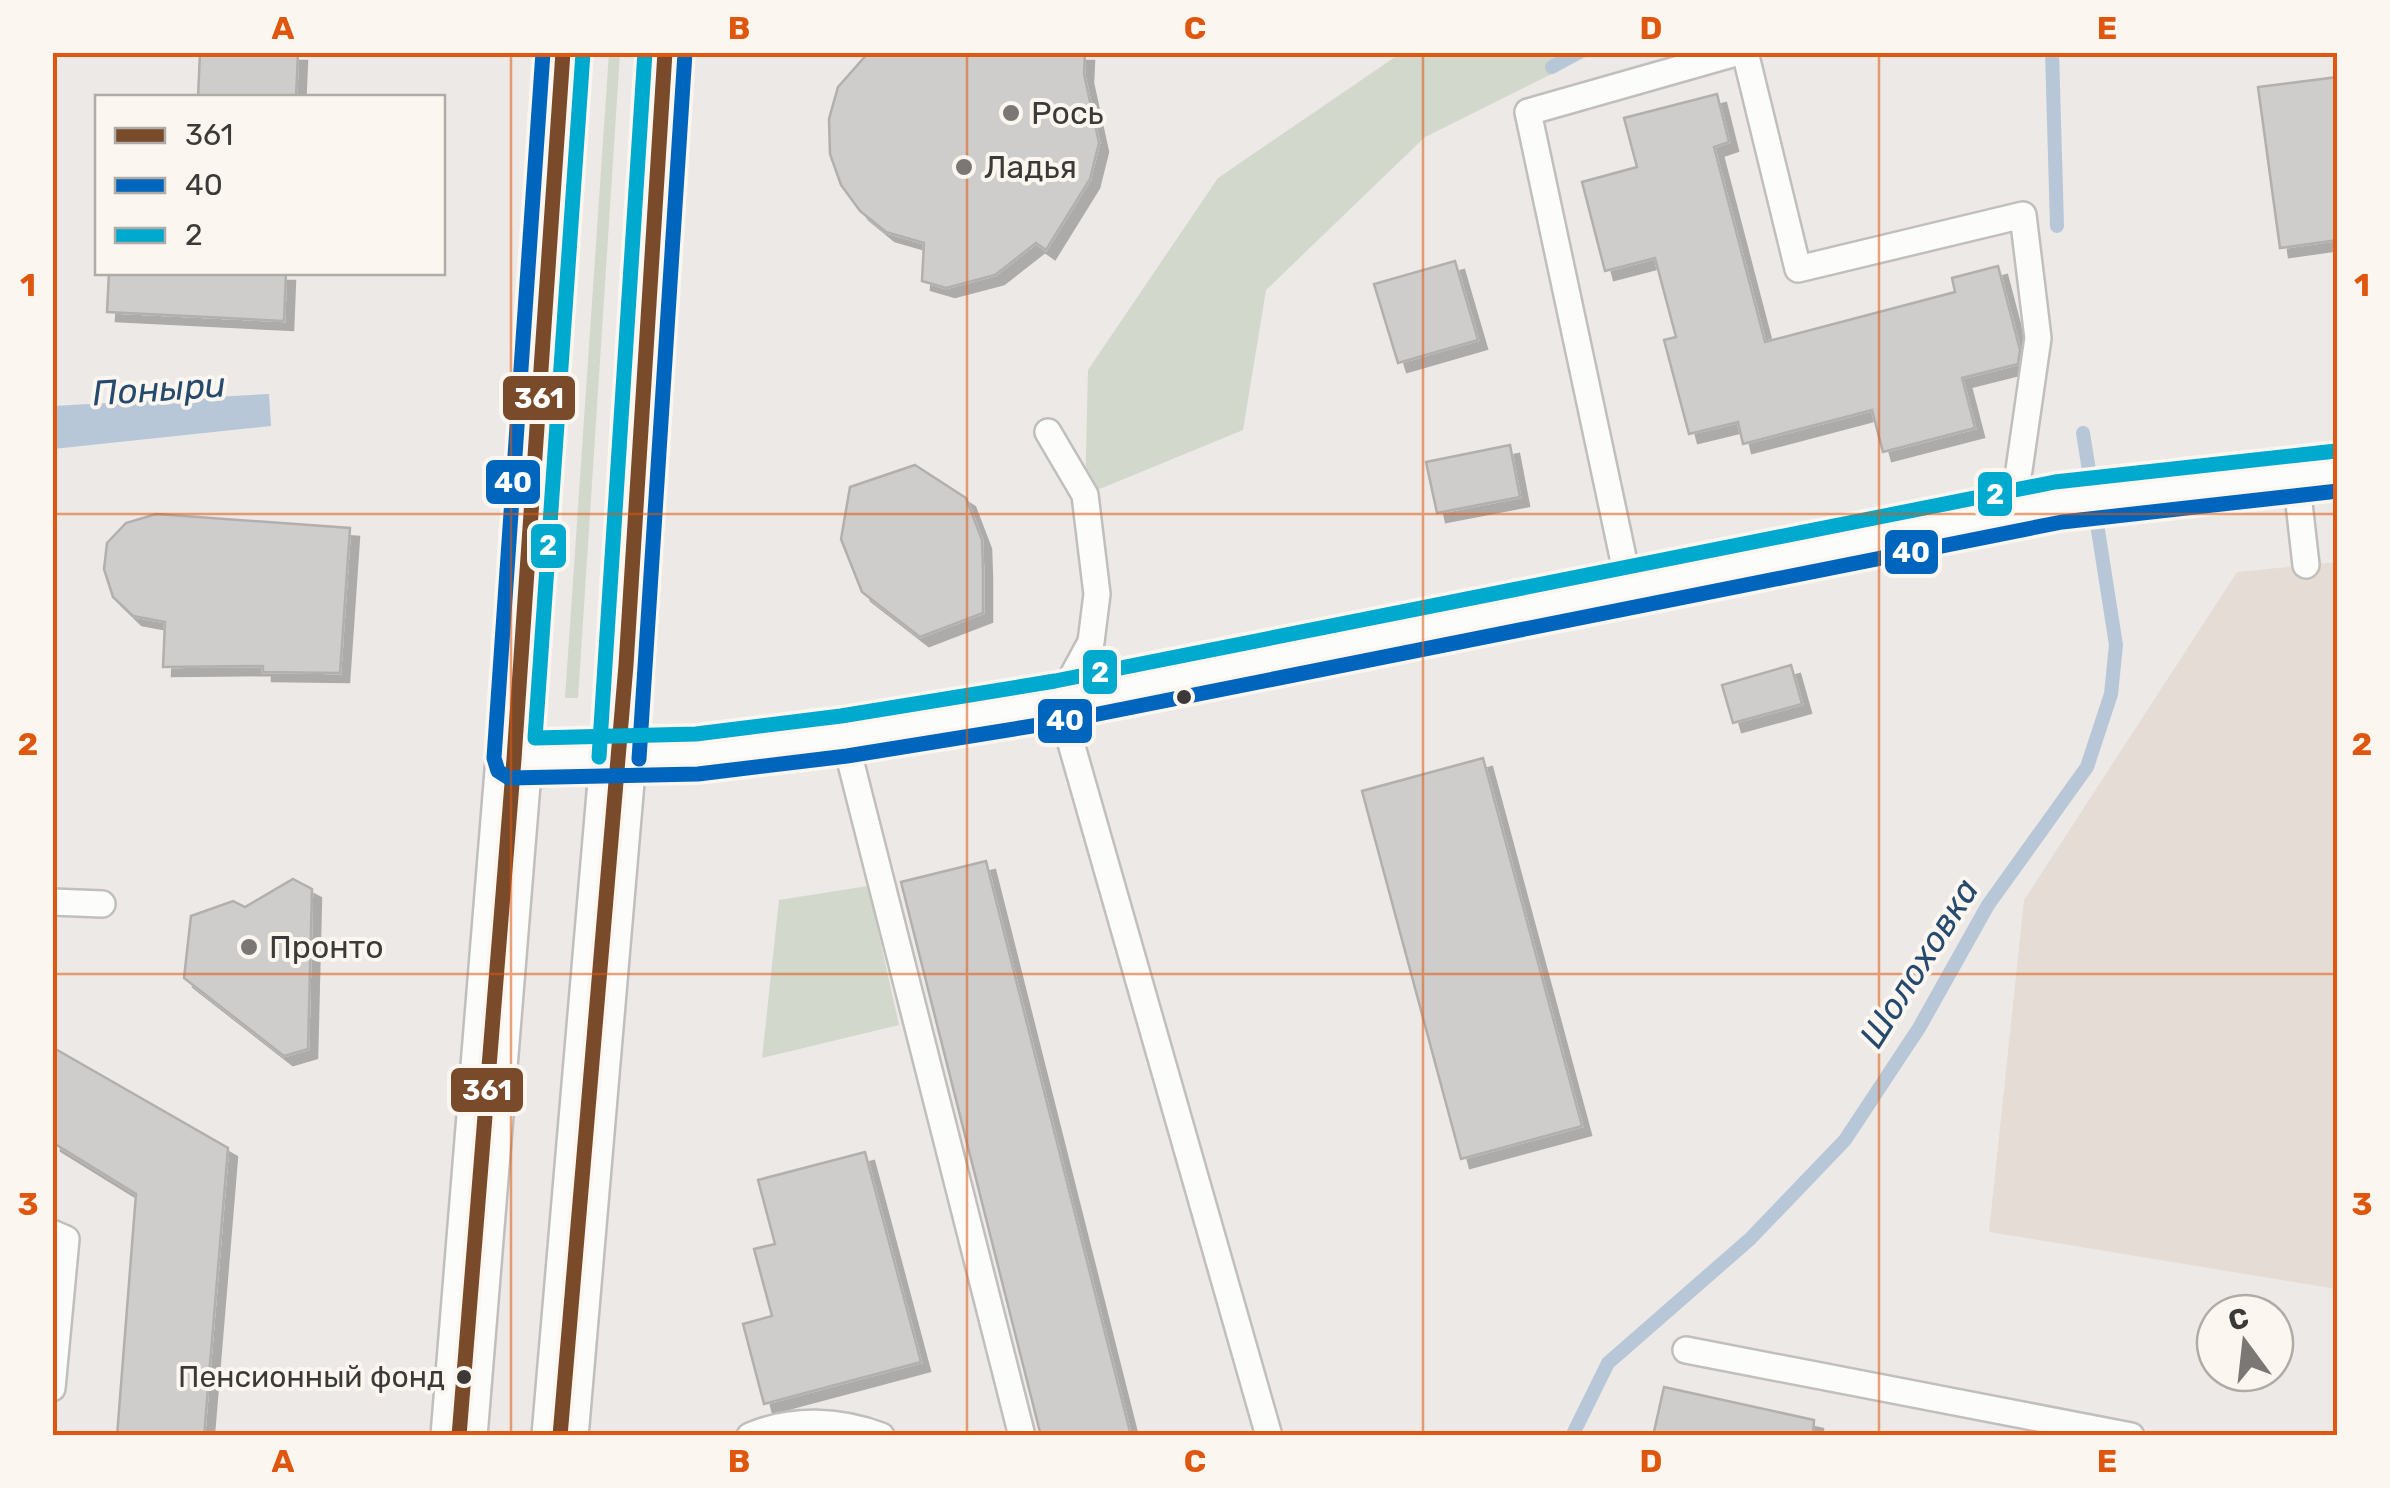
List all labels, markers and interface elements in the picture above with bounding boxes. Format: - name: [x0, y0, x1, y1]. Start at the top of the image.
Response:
- text: A: [272, 9, 295, 47]
- text: B: [728, 9, 750, 47]
- text: C: [1184, 9, 1206, 47]
- text: D: [1640, 9, 1662, 47]
- text: E: [2097, 9, 2117, 47]
- place label: Рось: [1031, 94, 1104, 132]
- legend: [95, 95, 445, 275]
- marker: Рось: [1000, 102, 1022, 124]
- text: 361: [185, 117, 233, 153]
- place label: Ладья: [984, 148, 1077, 186]
- marker: Ладья: [953, 156, 975, 178]
- text: 40: [185, 167, 223, 203]
- text: 2: [185, 217, 203, 253]
- text: 1: [20, 266, 36, 304]
- text: 1: [2354, 266, 2370, 304]
- water label: Поныри: [91, 363, 227, 415]
- line badge: 361: [501, 374, 577, 422]
- text: 361: [514, 382, 564, 415]
- line badge: 40: [484, 458, 542, 506]
- text: 40: [494, 466, 532, 499]
- line badge: 2: [1976, 470, 2014, 518]
- text: 2: [1986, 478, 2004, 511]
- line badge: 2: [529, 522, 568, 570]
- line badge: 40: [1883, 528, 1940, 576]
- text: 2: [539, 529, 557, 562]
- text: 40: [1892, 536, 1930, 569]
- line badge: 2: [1081, 648, 1119, 696]
- text: 2: [1091, 656, 1109, 689]
- unlabelled marker: [1174, 687, 1194, 707]
- line badge: 40: [1036, 697, 1094, 745]
- text: 40: [1046, 704, 1084, 737]
- text: 2: [18, 725, 38, 763]
- text: 2: [2352, 725, 2372, 763]
- water label: Шолоховка: [1851, 871, 1987, 1055]
- place label: Пронто: [269, 928, 384, 966]
- marker: Пронто: [238, 936, 260, 958]
- line badge: 361: [449, 1066, 525, 1114]
- text: 361: [462, 1074, 512, 1107]
- text: 3: [17, 1185, 39, 1223]
- text: 3: [2351, 1185, 2373, 1223]
- north arrow: [2195, 1293, 2295, 1393]
- text: С: [2225, 1301, 2252, 1338]
- place label: Пенсионный фонд: [178, 1359, 445, 1395]
- marker: Пенсионный фонд: [454, 1367, 474, 1387]
- text: A: [272, 1442, 295, 1480]
- text: B: [728, 1442, 750, 1480]
- text: C: [1184, 1442, 1206, 1480]
- text: D: [1640, 1442, 1662, 1480]
- text: E: [2097, 1442, 2117, 1480]

